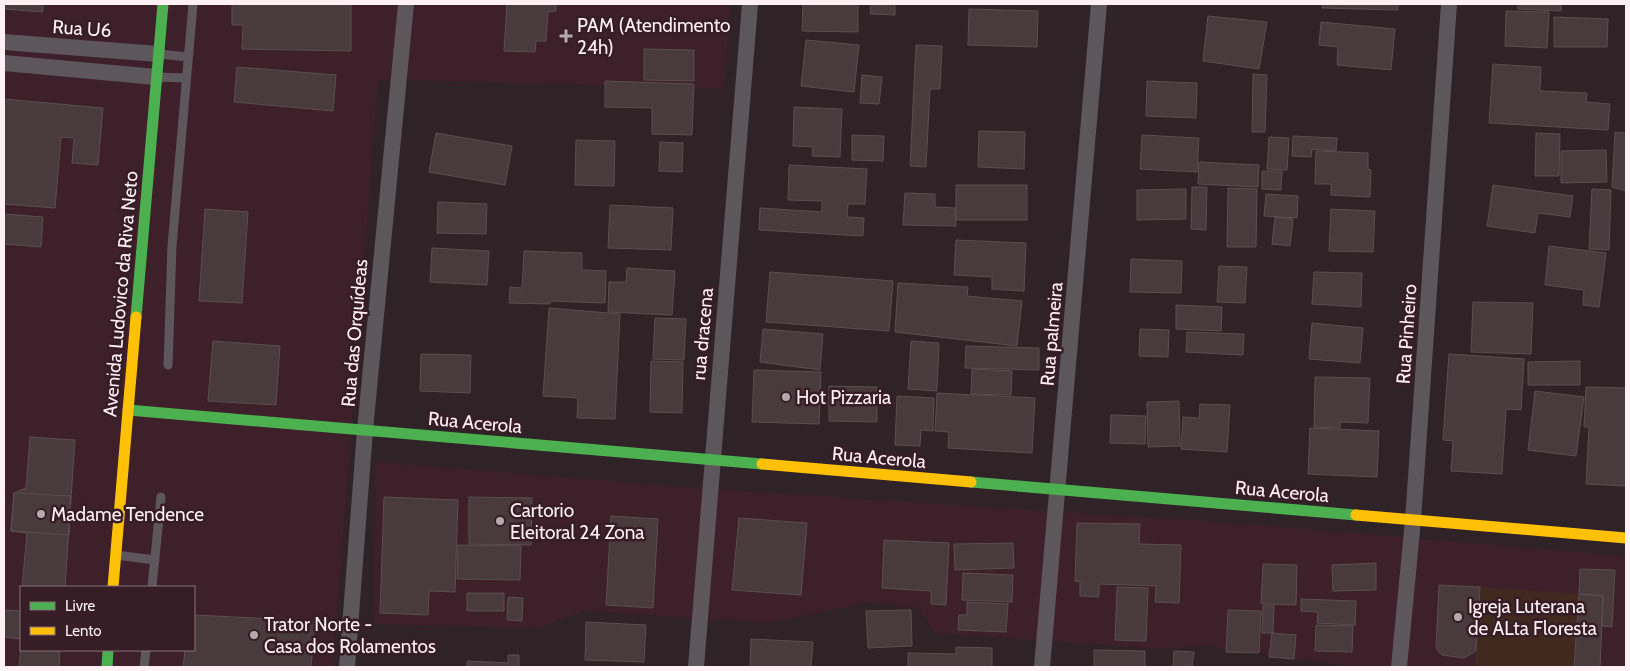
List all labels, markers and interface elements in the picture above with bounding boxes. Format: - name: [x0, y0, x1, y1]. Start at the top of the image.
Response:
- place label: PAM (Atendimento 24h): [577, 14, 731, 59]
- street label: Rua U6: [52, 15, 112, 42]
- marker: PAM (Atendimento 24h): [559, 29, 573, 43]
- street label: Avenida Ludovico da Riva Neto: [98, 170, 143, 418]
- street label: Rua das Orquídeas: [337, 258, 372, 408]
- street label: Rua palmeira: [1036, 281, 1067, 387]
- street label: Rua Pinheiro: [1392, 283, 1421, 385]
- street label: rua dracena: [687, 287, 718, 381]
- place label: Hot Pizzaria: [796, 386, 891, 409]
- marker: Hot Pizzaria: [780, 391, 792, 403]
- street label: Rua Acerola: [427, 407, 523, 438]
- street label: Rua Acerola: [831, 442, 927, 473]
- street label: Rua Acerola: [1234, 476, 1330, 507]
- place label: Cartorio Eleitoral 24 Zona: [510, 499, 644, 544]
- place label: Madame Tendence: [51, 503, 204, 526]
- marker: Madame Tendence: [35, 508, 47, 520]
- marker: Cartorio Eleitoral 24 Zona: [494, 515, 506, 527]
- legend: [20, 586, 195, 651]
- place label: Igreja Luterana de ALta Floresta: [1468, 595, 1597, 640]
- text: Livre: [65, 597, 96, 615]
- marker: Igreja Luterana de ALta Floresta: [1452, 611, 1464, 623]
- place label: Trator Norte - Casa dos Rolamentos: [264, 613, 436, 658]
- text: Lento: [65, 622, 102, 640]
- marker: Trator Norte - Casa dos Rolamentos: [248, 629, 260, 641]

